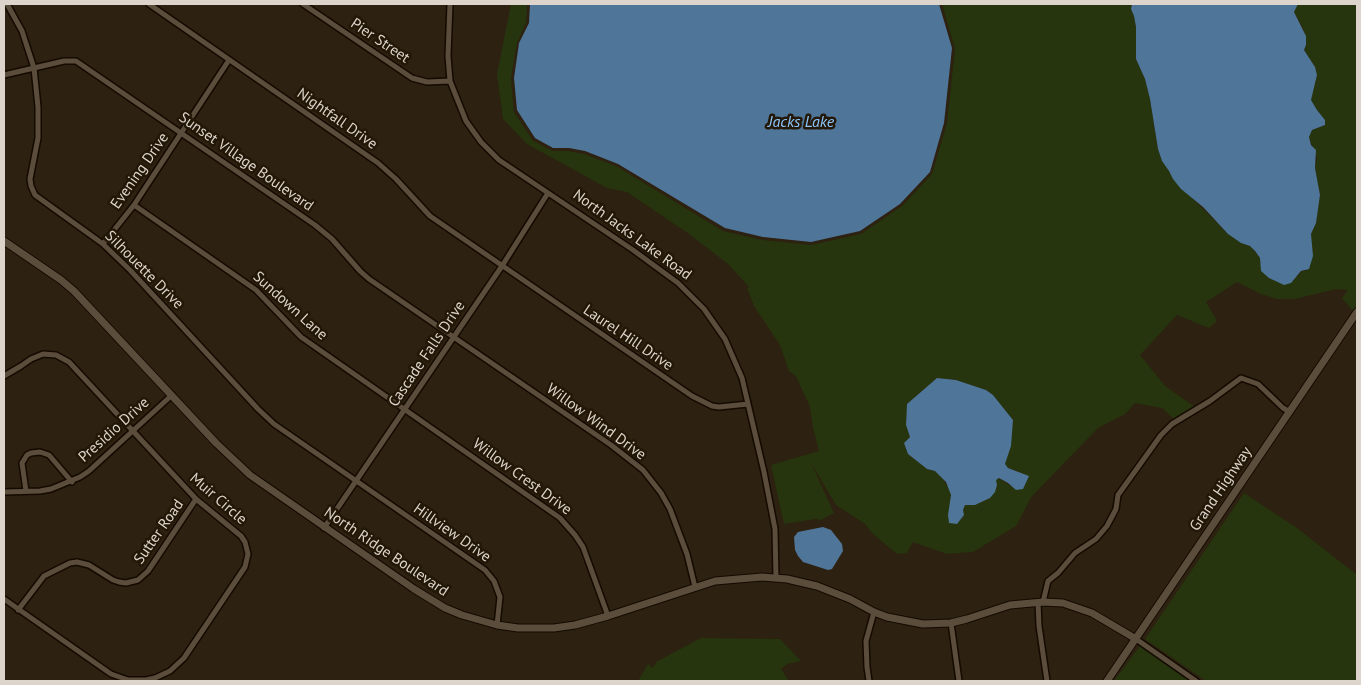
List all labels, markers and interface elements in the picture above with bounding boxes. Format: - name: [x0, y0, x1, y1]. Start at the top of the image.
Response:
- street label: Pier Street: [347, 15, 413, 67]
- street label: Nightfall Drive: [293, 85, 381, 153]
- street label: Sunset Village Boulevard: [175, 109, 317, 215]
- water label: Jacks Lake: [768, 112, 834, 132]
- street label: Evening Drive: [107, 129, 173, 213]
- street label: North Jacks Lake Road: [569, 186, 695, 284]
- street label: Silhouette Drive: [101, 227, 187, 313]
- street label: Sundown Lane: [249, 268, 331, 344]
- street label: Cascade Falls Drive: [385, 298, 469, 410]
- street label: Laurel Hill Drive: [580, 301, 676, 375]
- street label: Willow Wind Drive: [543, 380, 649, 464]
- street label: Presidio Drive: [75, 394, 153, 466]
- street label: Willow Crest Drive: [469, 435, 575, 519]
- street label: Grand Highway: [1186, 443, 1256, 535]
- street label: Muir Circle: [186, 469, 250, 529]
- street label: Sutter Road: [130, 496, 188, 568]
- street label: Hillview Drive: [410, 500, 494, 566]
- street label: North Ridge Boulevard: [320, 504, 452, 600]

